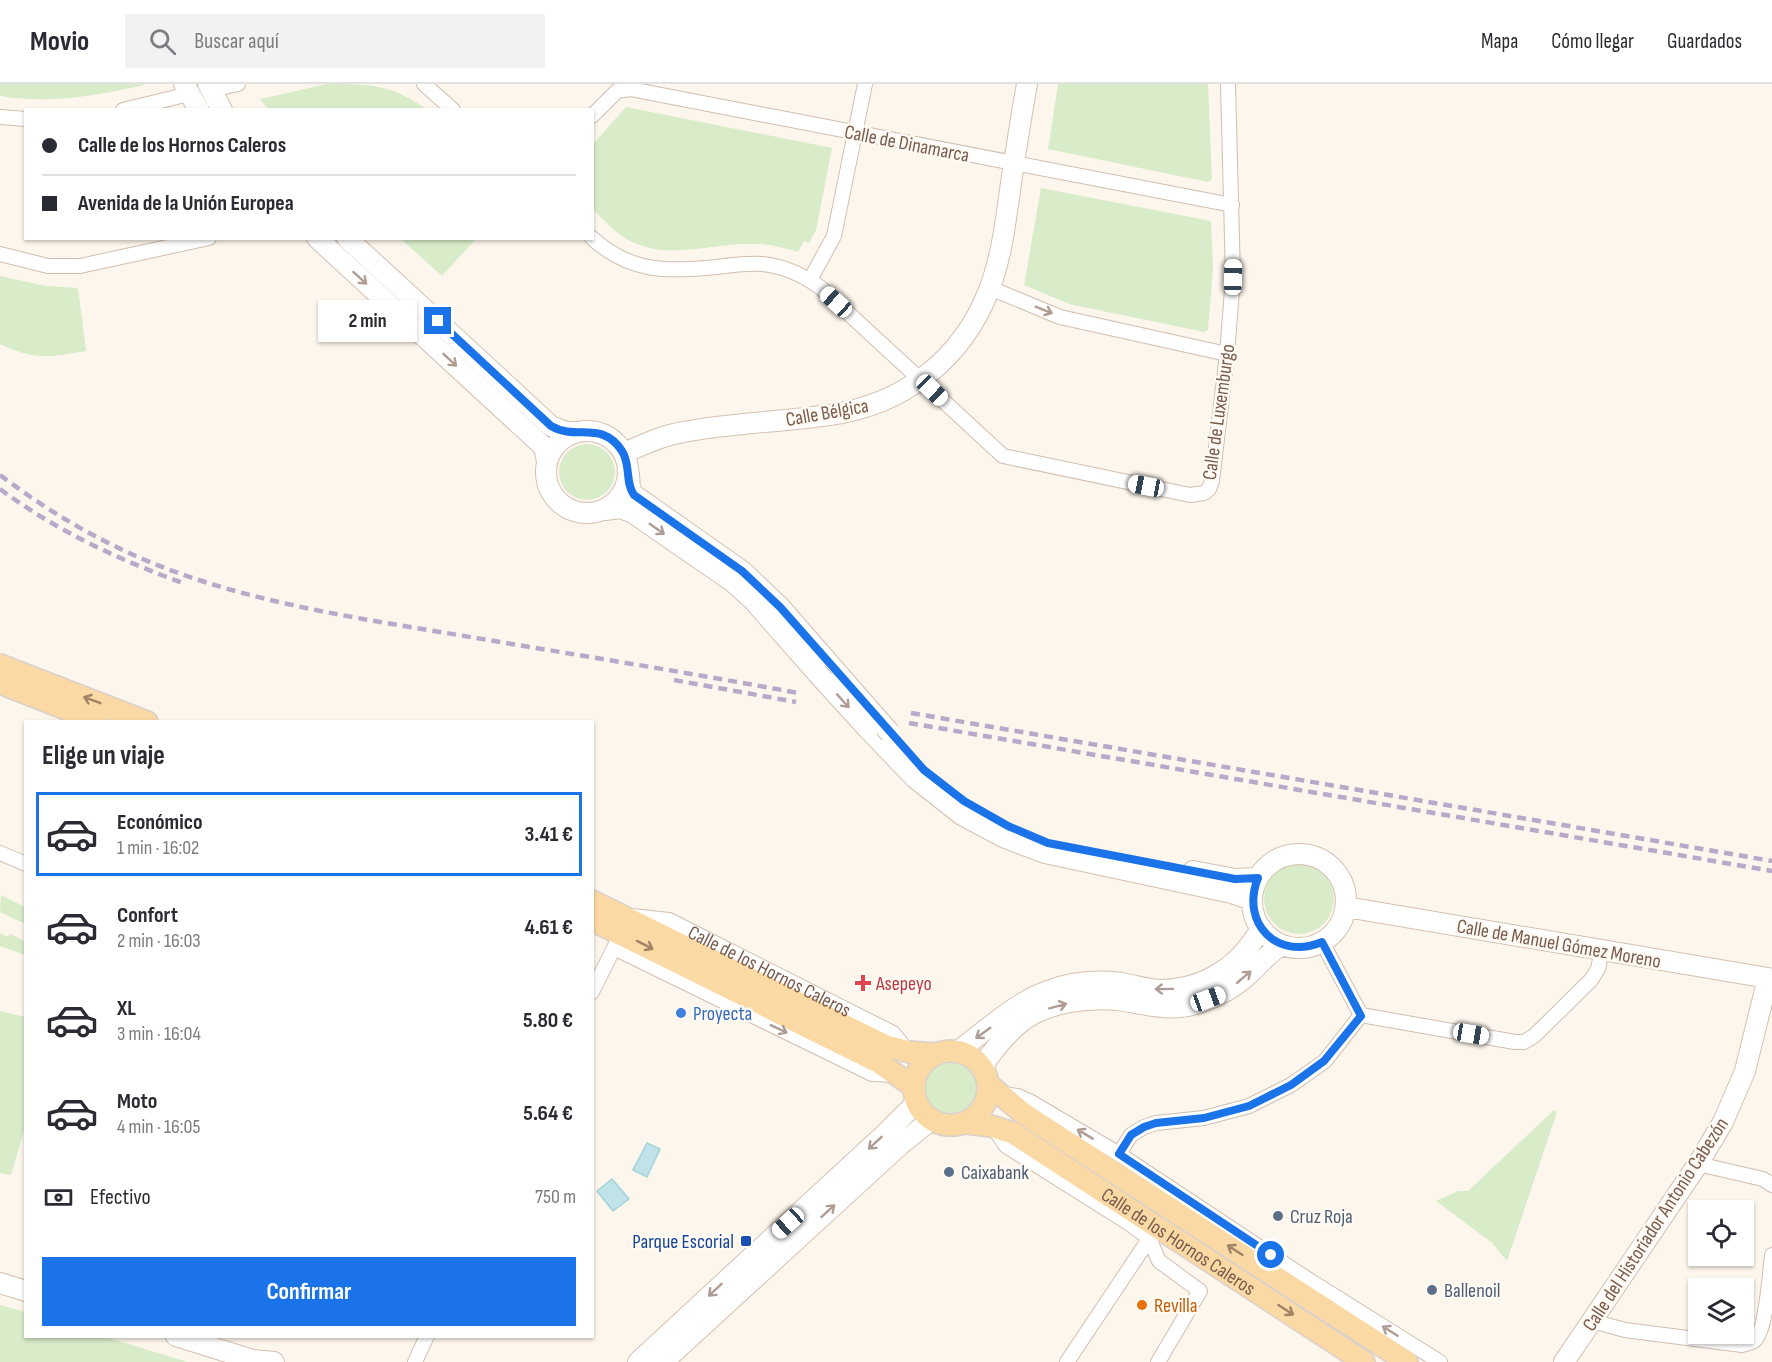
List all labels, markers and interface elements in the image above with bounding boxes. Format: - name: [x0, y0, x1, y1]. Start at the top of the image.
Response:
- search box: [125, 14, 545, 68]
- text: Movio: [30, 25, 89, 58]
- icon: search: [146, 25, 179, 58]
- text: Buscar aquí: [194, 28, 279, 55]
- text: Mapa: [1481, 29, 1518, 54]
- text: Cómo llegar: [1551, 29, 1634, 54]
- text: Guardados: [1667, 29, 1742, 54]
- street label: Calle de Dinamarca: [842, 120, 971, 168]
- text: Calle de los Hornos Caleros: [78, 132, 286, 159]
- text: Avenida de la Unión Europea: [78, 190, 294, 217]
- car: [1224, 259, 1242, 295]
- one-way arrow: [352, 271, 367, 285]
- car: [817, 283, 855, 321]
- callout: 2 min: [318, 300, 417, 342]
- one-way arrow: [1034, 305, 1053, 316]
- route end: [424, 307, 451, 334]
- text: 2 min: [348, 309, 387, 333]
- street label: Calle de Luxemburgo: [1198, 343, 1240, 482]
- one-way arrow: [442, 353, 457, 367]
- car: [913, 371, 951, 409]
- street label: Calle Bélgica: [784, 394, 870, 432]
- car: [1127, 474, 1165, 498]
- one-way arrow: [648, 523, 664, 535]
- one-way arrow: [836, 693, 850, 708]
- one-way arrow: [83, 694, 102, 705]
- text: Elige un viaje: [42, 740, 165, 772]
- icon: car: [45, 807, 99, 861]
- text: Económico: [117, 809, 203, 836]
- text: 3.41 €: [524, 821, 573, 848]
- text: 1 min · 16:02: [117, 836, 199, 860]
- icon: car: [45, 900, 99, 954]
- text: Confort: [117, 902, 178, 929]
- text: 4.61 €: [525, 914, 573, 941]
- street label: Calle de Manuel Gómez Moreno: [1455, 914, 1663, 974]
- street label: Calle de los Hornos Caleros: [684, 921, 855, 1023]
- text: 2 min · 16:03: [117, 929, 201, 953]
- one-way arrow: [636, 940, 654, 951]
- one-way arrow: [1236, 971, 1252, 984]
- place label: Asepeyo: [875, 972, 932, 996]
- marker: Asepeyo: [854, 974, 872, 992]
- one-way arrow: [1154, 983, 1174, 994]
- car: [1188, 984, 1228, 1014]
- icon: car: [45, 993, 99, 1047]
- text: XL: [117, 995, 136, 1022]
- one-way arrow: [1048, 1000, 1067, 1011]
- place label: Proyecta: [693, 1002, 752, 1026]
- marker: Proyecta: [674, 1006, 688, 1020]
- text: 5.80 €: [523, 1007, 573, 1034]
- text: 3 min · 16:04: [117, 1022, 201, 1046]
- car: [1452, 1022, 1490, 1046]
- one-way arrow: [770, 1023, 788, 1035]
- one-way arrow: [975, 1027, 992, 1039]
- icon: car: [45, 1086, 99, 1140]
- text: Moto: [117, 1088, 157, 1115]
- text: 5.64 €: [523, 1100, 573, 1127]
- street label: Calle del Historiador Antonio Cabezón: [1578, 1113, 1734, 1336]
- text: 4 min · 16:05: [117, 1115, 200, 1139]
- one-way arrow: [1077, 1127, 1094, 1139]
- one-way arrow: [868, 1136, 883, 1150]
- place label: Caixabank: [961, 1161, 1029, 1185]
- marker: Caixabank: [942, 1165, 956, 1179]
- icon: cash: [42, 1181, 75, 1214]
- street label: Calle de los Hornos Caleros: [1097, 1183, 1260, 1301]
- text: Efectivo: [90, 1184, 151, 1211]
- text: 750 m: [535, 1185, 576, 1209]
- map controls: [1688, 1200, 1754, 1344]
- button: locate: [1688, 1200, 1754, 1266]
- car: [769, 1204, 807, 1242]
- one-way arrow: [820, 1204, 835, 1218]
- place label: Cruz Roja: [1290, 1205, 1353, 1229]
- marker: Cruz Roja: [1271, 1209, 1285, 1223]
- place label: Parque Escorial: [632, 1230, 734, 1254]
- marker: Parque Escorial: [739, 1234, 753, 1248]
- route start: [1257, 1241, 1284, 1268]
- one-way arrow: [1227, 1244, 1244, 1256]
- button: Confirmar: [42, 1257, 576, 1326]
- button: layers: [1688, 1278, 1754, 1344]
- place label: Ballenoil: [1444, 1279, 1500, 1303]
- one-way arrow: [707, 1283, 722, 1298]
- marker: Ballenoil: [1425, 1283, 1439, 1297]
- place label: Revilla: [1154, 1294, 1198, 1318]
- marker: Revilla: [1135, 1298, 1149, 1312]
- one-way arrow: [1277, 1305, 1294, 1317]
- one-way arrow: [1382, 1324, 1399, 1336]

